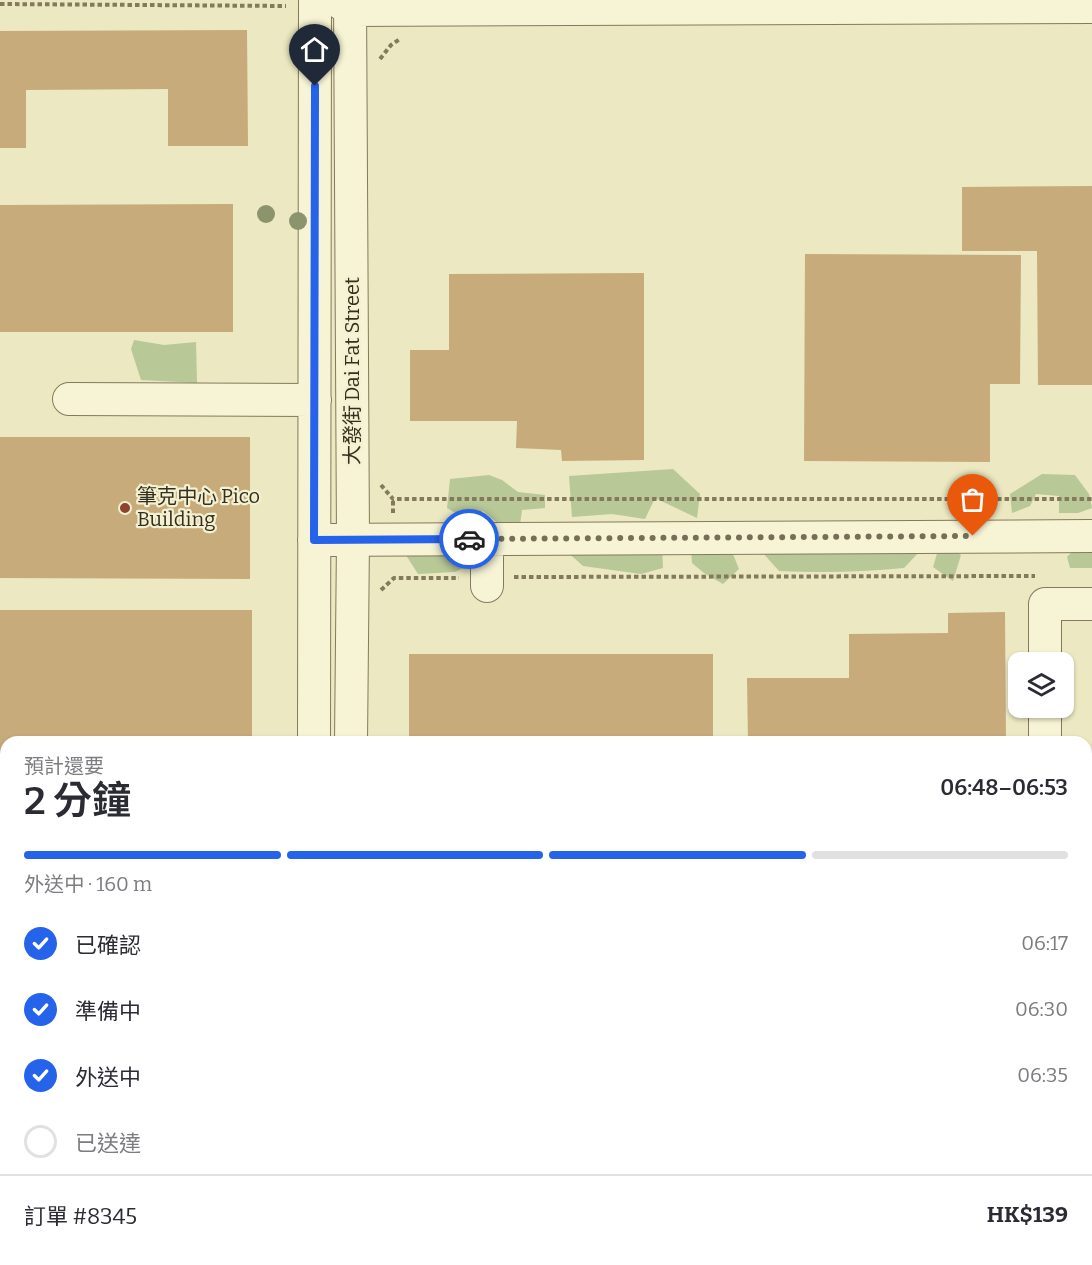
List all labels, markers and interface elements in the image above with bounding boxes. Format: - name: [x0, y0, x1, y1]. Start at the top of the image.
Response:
- pin: [289, 24, 340, 86]
- icon: home: [298, 33, 331, 66]
- street label: 大發街 Dai Fat Street: [340, 277, 364, 465]
- pin: [947, 474, 998, 536]
- icon: bag: [956, 483, 989, 516]
- place label: 筆克中心 Pico Building: [137, 484, 260, 531]
- marker: 筆克中心 Pico Building: [118, 501, 132, 515]
- courier: [439, 509, 499, 569]
- icon: car: [453, 523, 486, 556]
- map controls: [1008, 652, 1074, 718]
- button: layers: [1008, 652, 1074, 718]
- text: 預計還要: [24, 754, 104, 778]
- text: 06:48–06:53: [940, 774, 1068, 801]
- text: 2 分鐘: [24, 778, 131, 824]
- text: 外送中 · 160 m: [24, 872, 152, 896]
- icon: check: [24, 927, 57, 960]
- text: 06:17: [1021, 931, 1068, 955]
- text: 已確認: [75, 932, 141, 959]
- icon: check: [24, 993, 57, 1026]
- text: 06:30: [1015, 997, 1068, 1021]
- text: 準備中: [75, 998, 141, 1025]
- icon: check: [24, 1059, 57, 1092]
- text: 06:35: [1017, 1063, 1068, 1087]
- text: 外送中: [75, 1064, 141, 1091]
- text: 已送達: [75, 1130, 141, 1157]
- text: HK$139: [987, 1201, 1068, 1228]
- text: 訂單 #8345: [24, 1203, 137, 1230]

